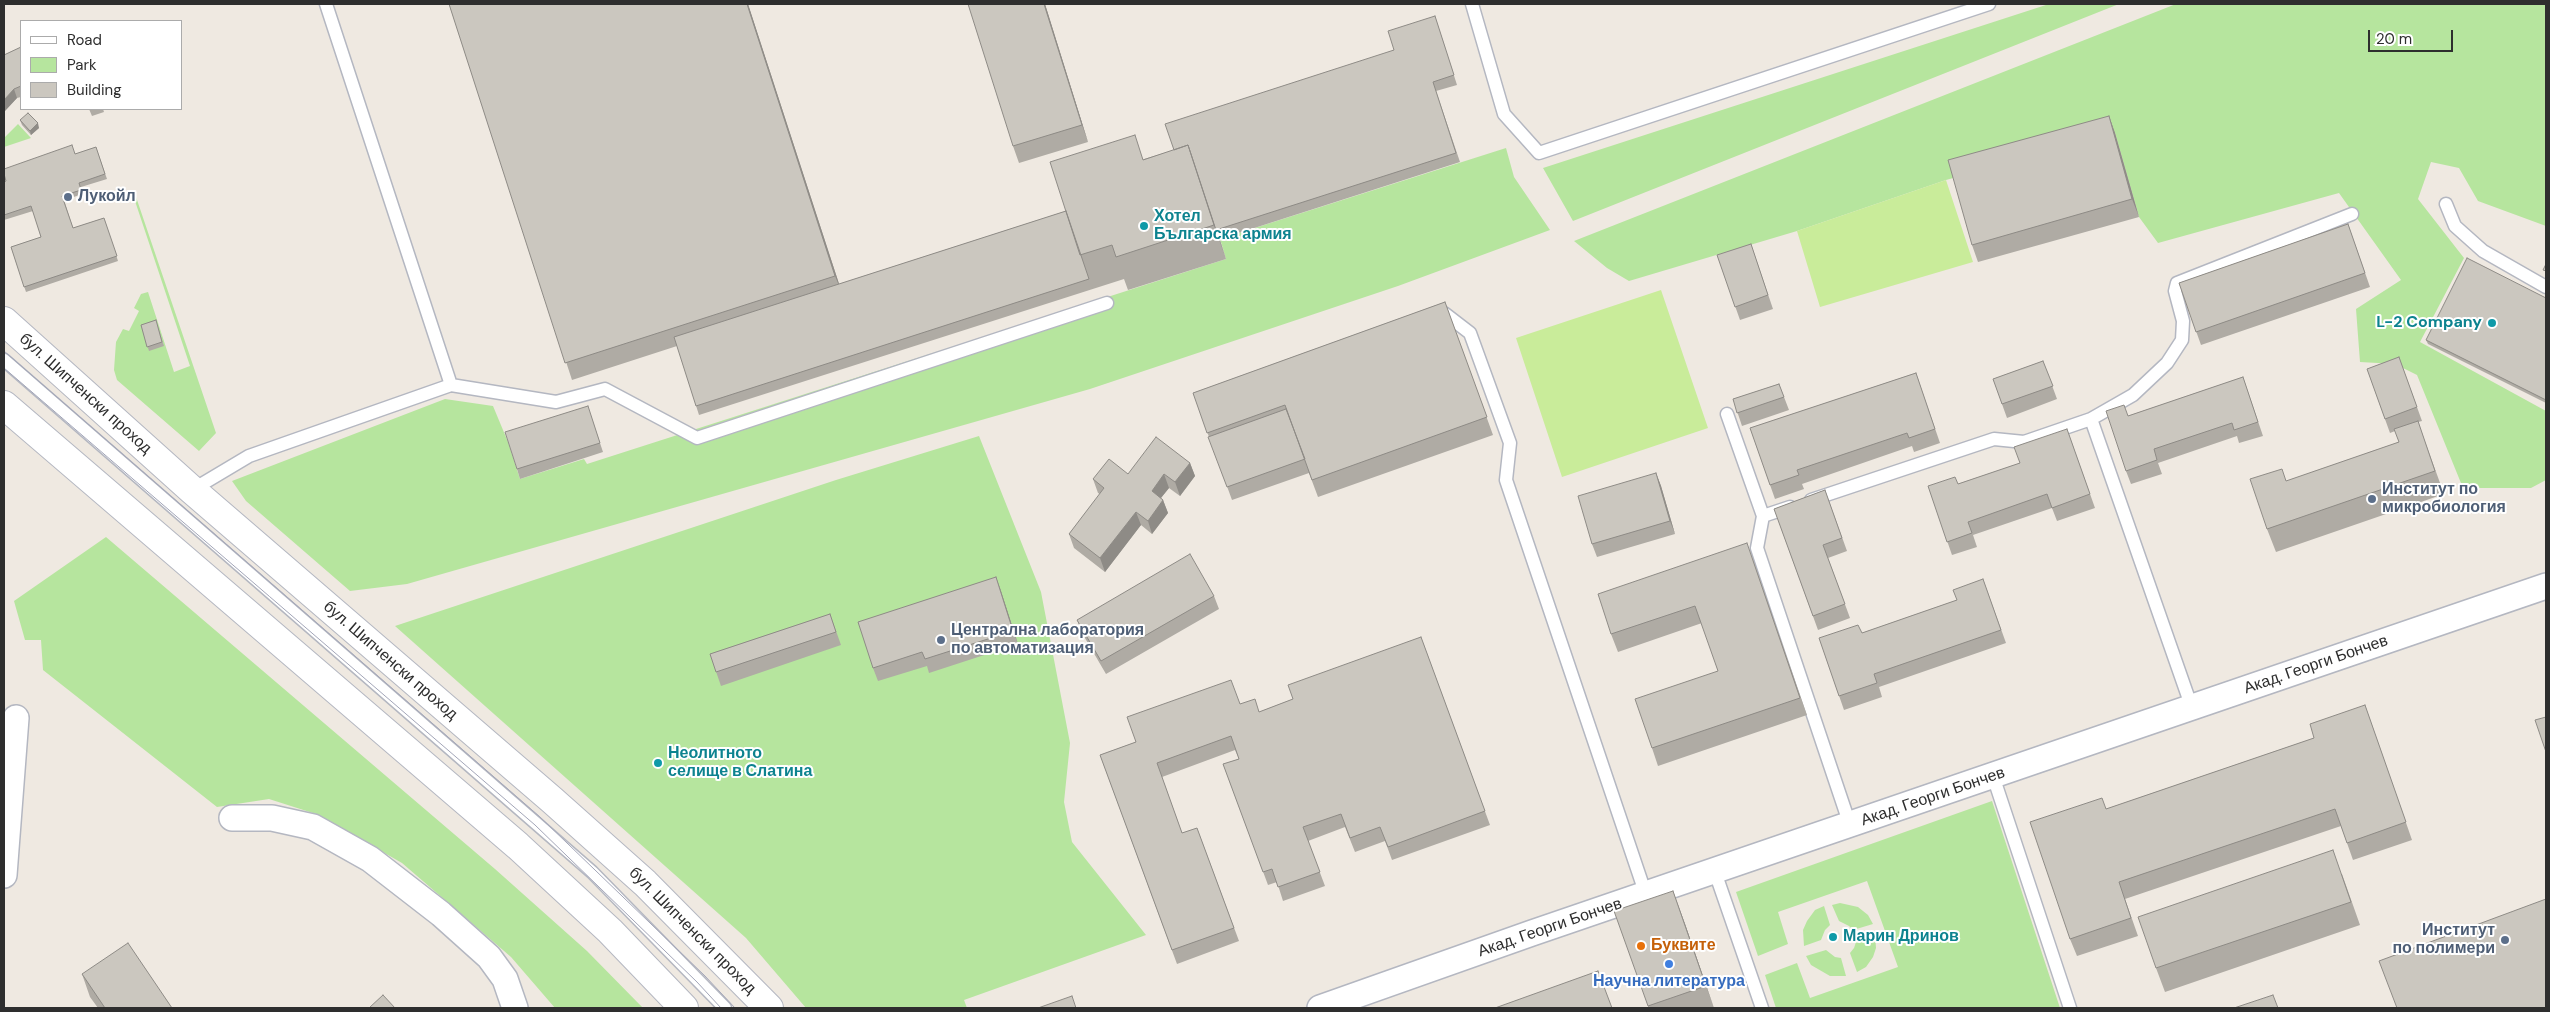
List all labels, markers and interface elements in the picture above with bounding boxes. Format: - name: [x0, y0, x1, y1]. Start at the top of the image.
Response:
- legend: [20, 20, 182, 110]
- scale bar: [2370, 20, 2455, 52]
- text: 20 m: [2376, 29, 2412, 49]
- text: Road: [67, 30, 102, 50]
- text: Park: [67, 55, 97, 75]
- text: Building: [67, 80, 122, 100]
- place label: Лукойл: [78, 187, 136, 207]
- marker: Лукойл: [62, 191, 74, 203]
- place label: Хотел Българска армия: [1154, 207, 1292, 245]
- marker: Хотел Българска армия: [1138, 220, 1150, 232]
- place label: L-2 Company: [2376, 313, 2482, 333]
- marker: L-2 Company: [2486, 317, 2498, 329]
- street label: бул. Шипченски проход: [15, 329, 155, 459]
- place label: Институт по микробиология: [2382, 480, 2506, 518]
- marker: Институт по микробиология: [2366, 493, 2378, 505]
- street label: бул. Шипченски проход: [319, 597, 461, 725]
- place label: Централна лаборатория по автоматизация: [951, 621, 1144, 659]
- street label: Акад. Георги Бончев: [2242, 631, 2390, 699]
- marker: Централна лаборатория по автоматизация: [935, 634, 947, 646]
- place label: Неолитното селище в Слатина: [668, 744, 812, 782]
- marker: Неолитното селище в Слатина: [652, 757, 664, 769]
- street label: Акад. Георги Бончев: [1859, 763, 2007, 831]
- street label: бул. Шипченски проход: [624, 863, 760, 999]
- street label: Акад. Георги Бончев: [1476, 894, 1624, 962]
- place label: Институт по полимери: [2392, 921, 2495, 959]
- place label: Марин Дринов: [1843, 927, 1959, 947]
- marker: Марин Дринов: [1827, 931, 1839, 943]
- marker: Институт по полимери: [2499, 934, 2511, 946]
- place label: Буквите: [1651, 936, 1716, 956]
- marker: Буквите: [1635, 940, 1647, 952]
- marker: Научна литература: [1663, 958, 1675, 970]
- place label: Научна литература: [1593, 972, 1745, 992]

